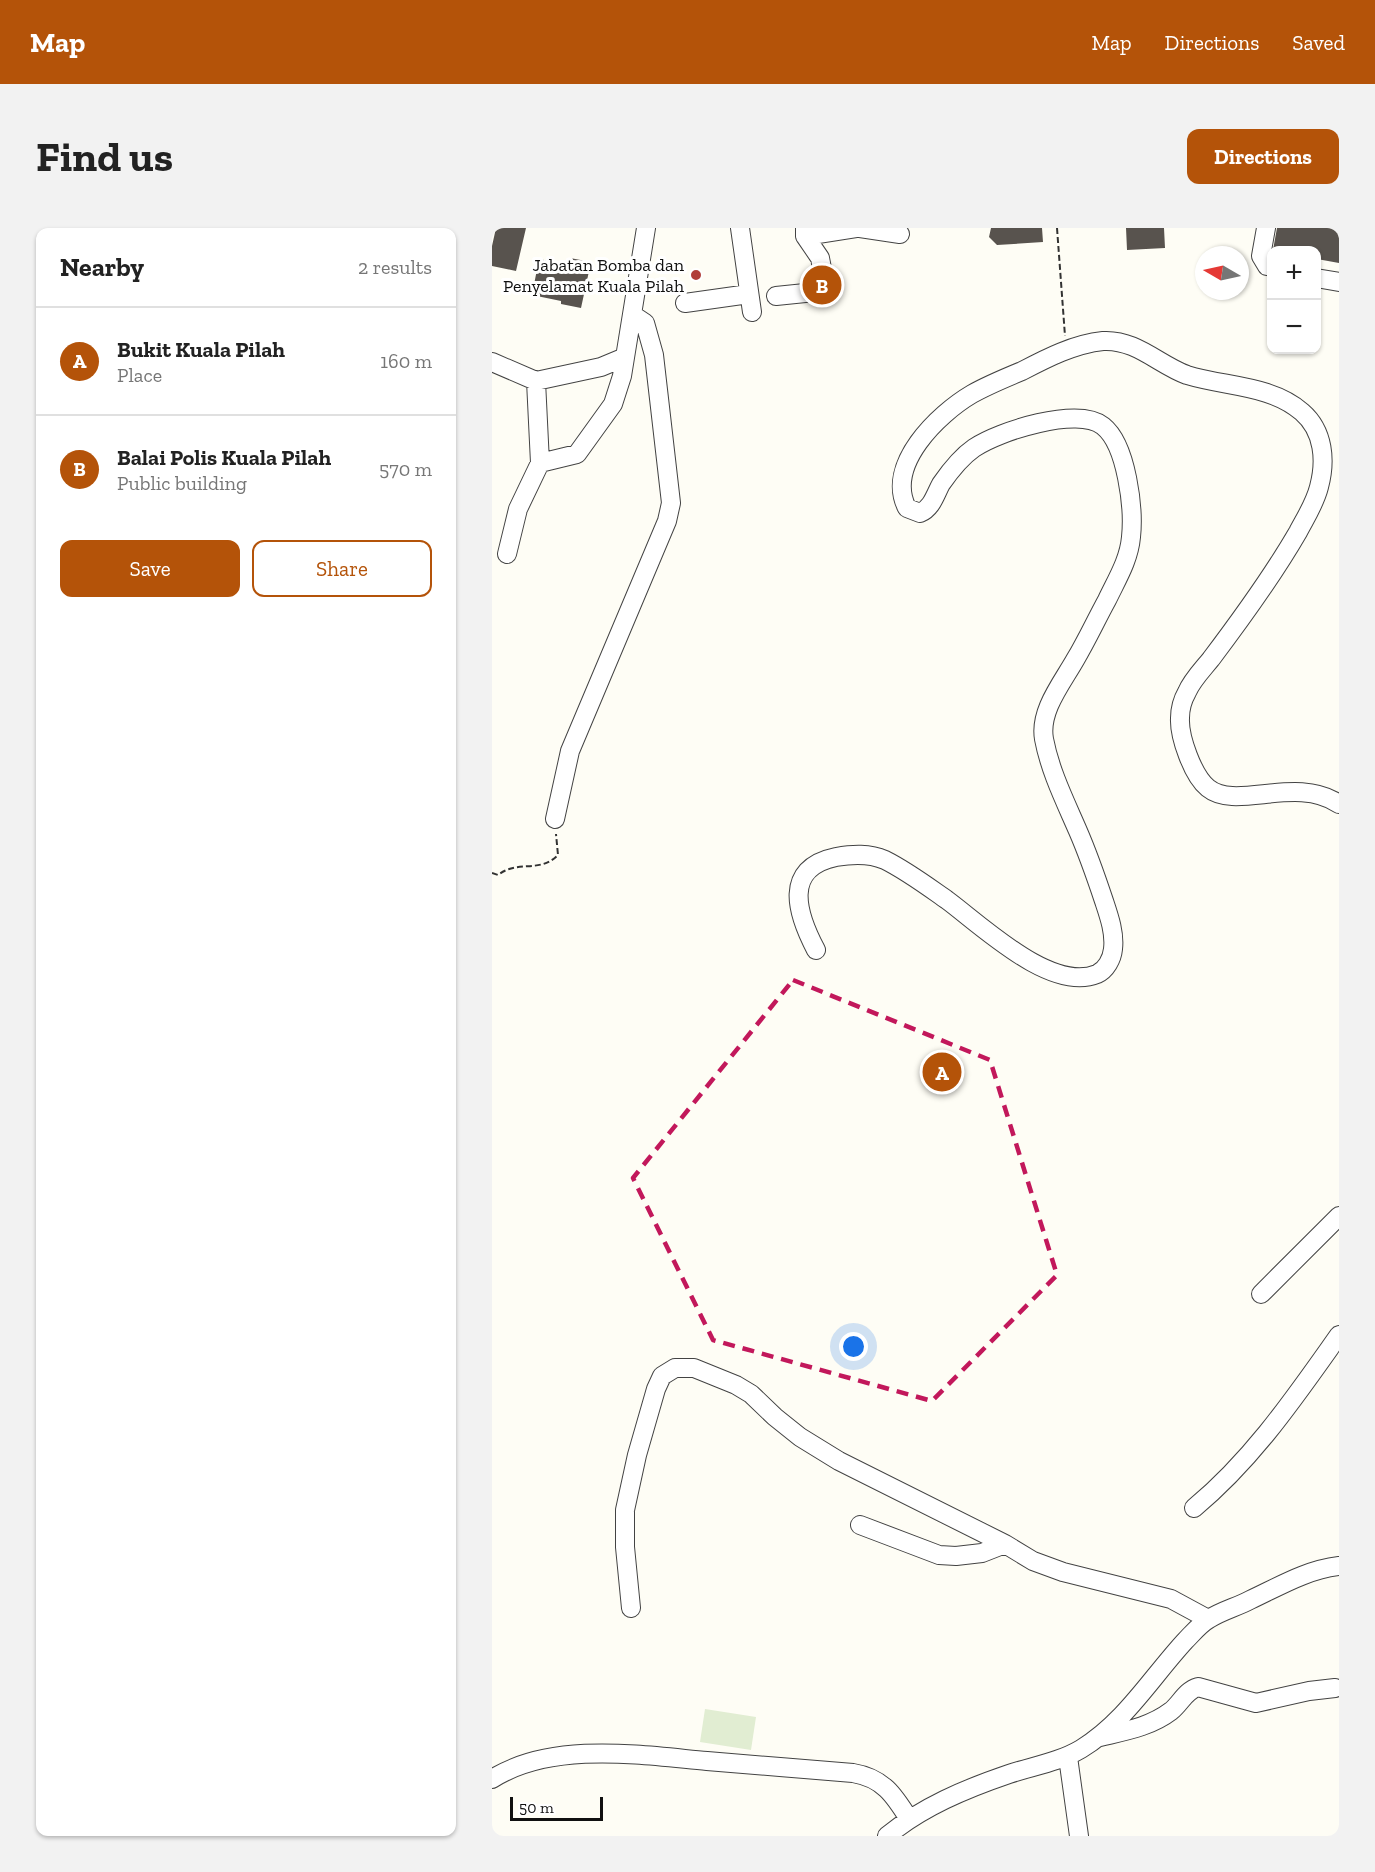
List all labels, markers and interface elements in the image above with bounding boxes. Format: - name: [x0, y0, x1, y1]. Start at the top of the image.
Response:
- text: Map: [30, 26, 85, 59]
- text: Map: [1092, 30, 1132, 55]
- text: Directions: [1165, 30, 1259, 55]
- text: Saved: [1292, 30, 1345, 55]
- button: Directions: [1187, 129, 1339, 184]
- text: Find us: [36, 131, 173, 182]
- north arrow: [1195, 246, 1249, 300]
- map controls: [1267, 246, 1321, 354]
- button: +: [1267, 246, 1321, 300]
- text: Nearby: [60, 251, 144, 283]
- place label: Jabatan Bomba dan Penyelamat Kuala Pilah: [503, 254, 685, 297]
- text: 2 results: [358, 255, 432, 279]
- pin: B: [802, 262, 842, 308]
- marker: Jabatan Bomba dan Penyelamat Kuala Pilah: [689, 268, 703, 282]
- button: −: [1267, 300, 1321, 354]
- text: Bukit Kuala Pilah: [117, 336, 285, 363]
- text: A: [73, 349, 86, 373]
- text: 160 m: [380, 349, 432, 373]
- text: Place: [117, 363, 162, 387]
- text: Balai Polis Kuala Pilah: [117, 444, 331, 471]
- text: B: [73, 457, 86, 481]
- text: 570 m: [379, 457, 432, 481]
- text: Public building: [117, 471, 247, 495]
- button: Save: [60, 540, 240, 597]
- button: Share: [252, 540, 432, 597]
- pin: A: [922, 1050, 962, 1094]
- your location: [839, 1332, 868, 1361]
- scale bar: [510, 1794, 603, 1822]
- text: 50 m: [519, 1798, 554, 1817]

